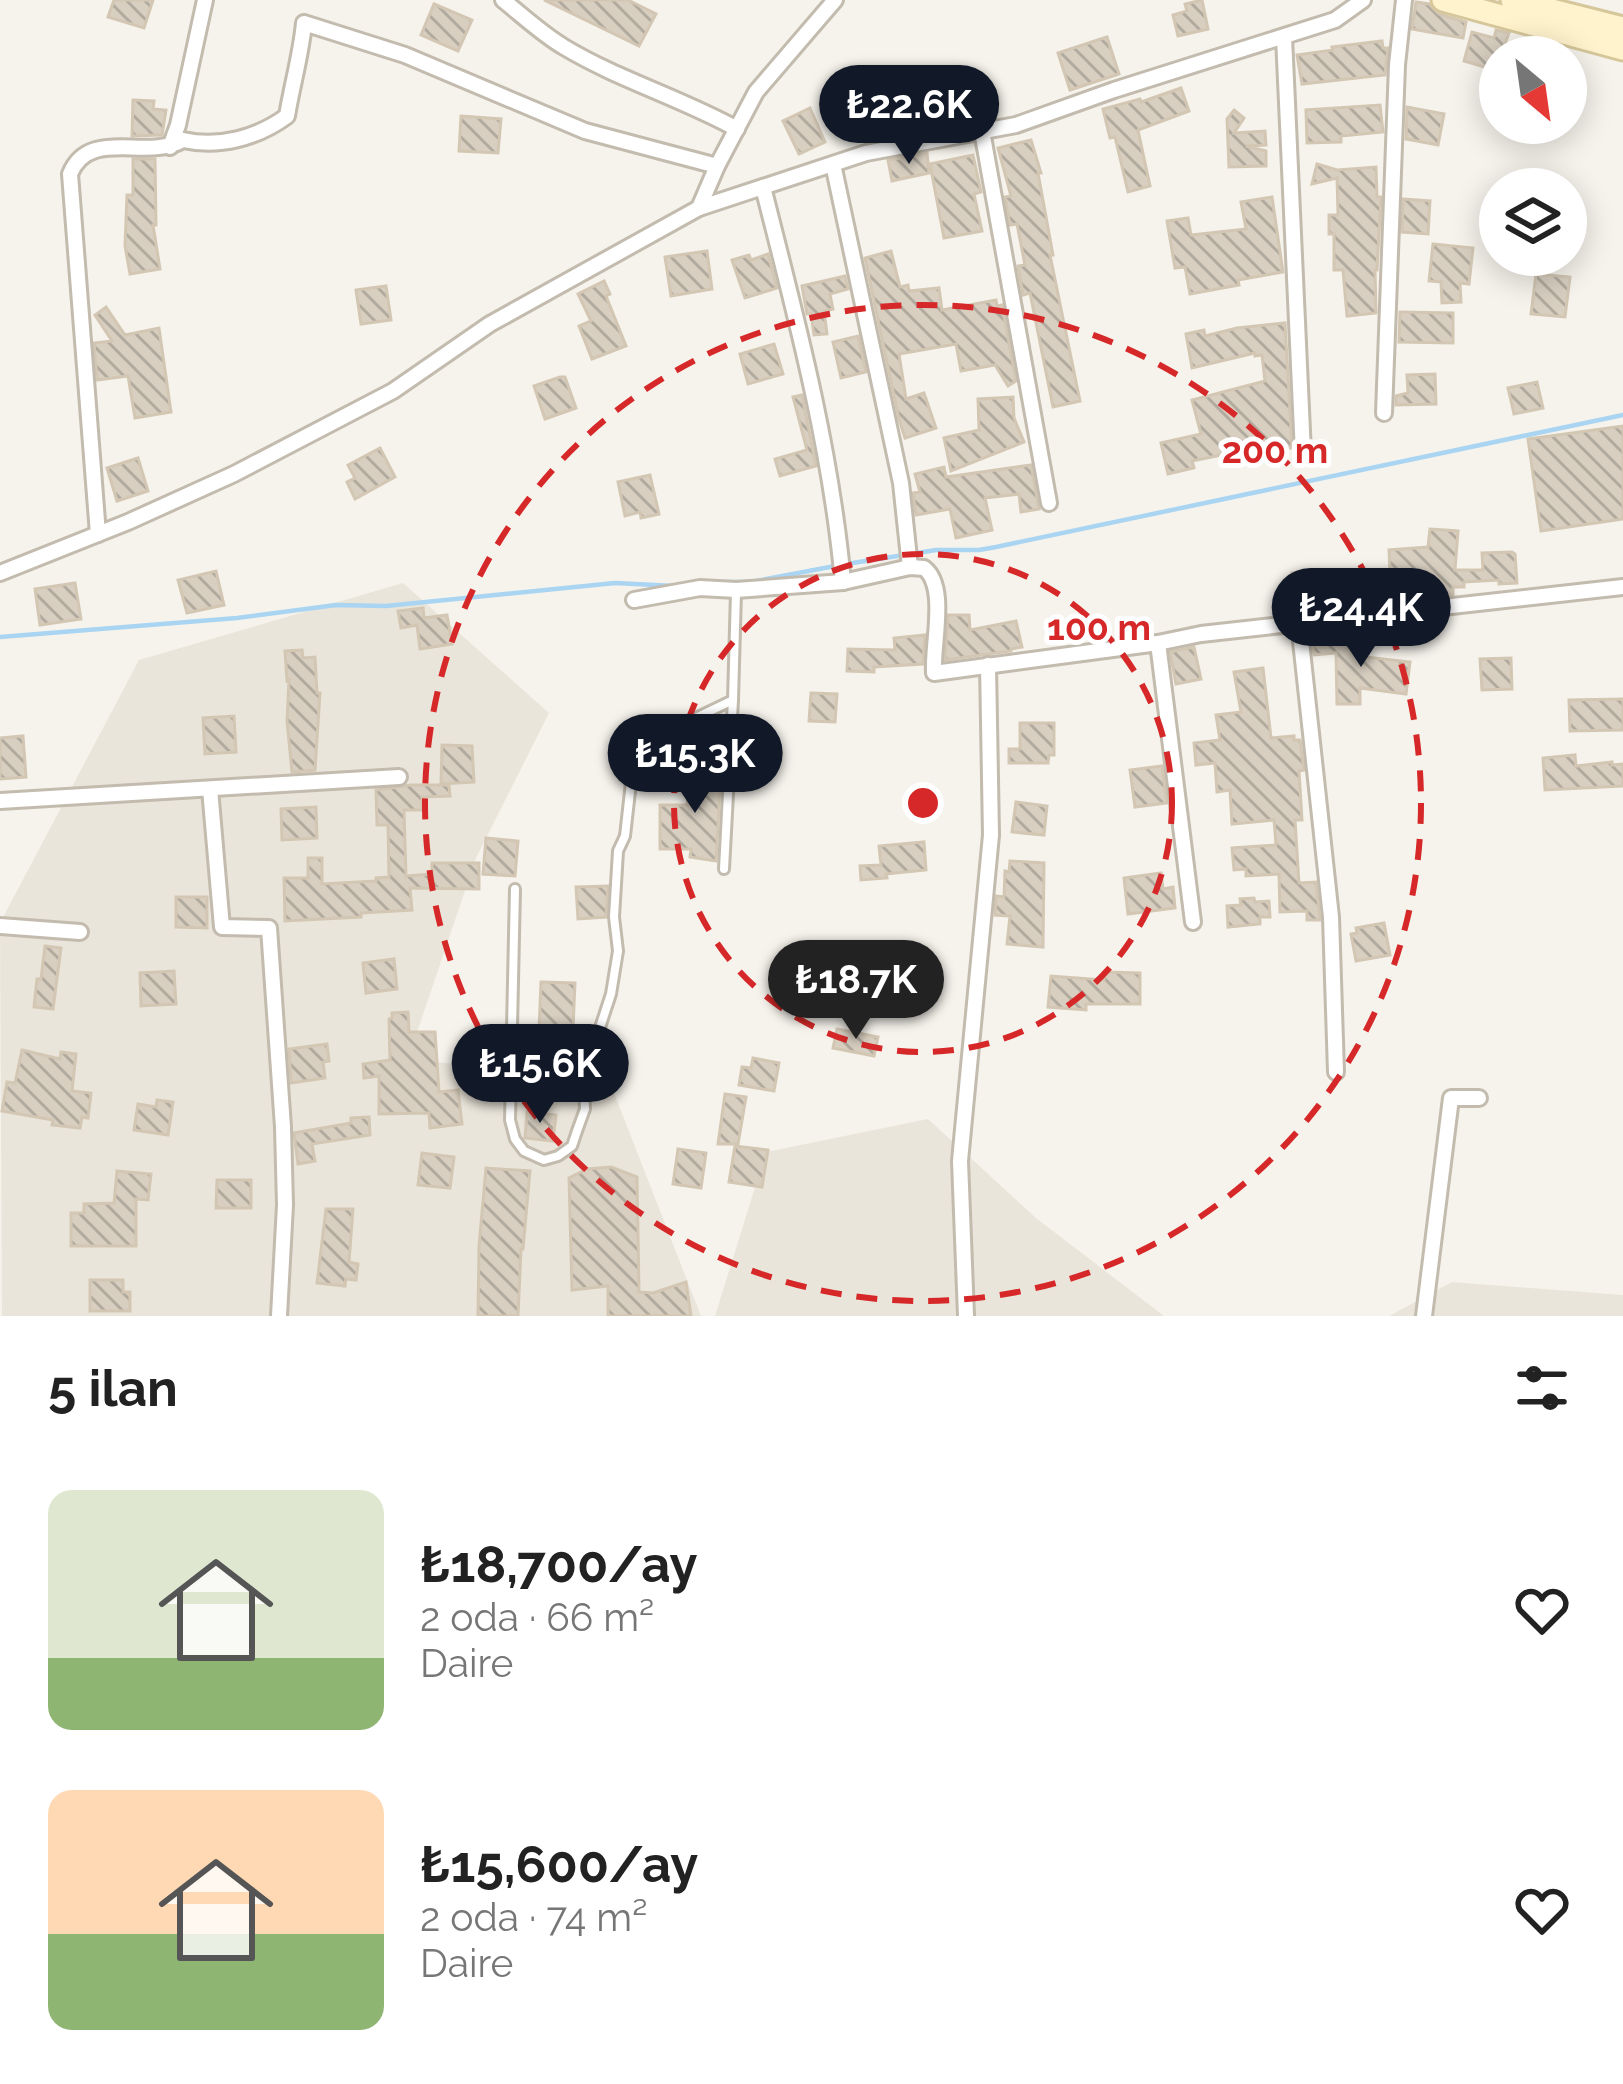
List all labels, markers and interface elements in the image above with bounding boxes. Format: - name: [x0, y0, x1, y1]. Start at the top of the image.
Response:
- north arrow: [1479, 36, 1587, 144]
- map controls: [1479, 36, 1587, 276]
- pin: ₺22.6K: [811, 65, 1007, 167]
- text: ₺22.6K: [846, 81, 972, 127]
- button: layers: [1479, 168, 1587, 276]
- text: 200 m: [1222, 429, 1328, 471]
- pin: ₺24.4K: [1263, 568, 1459, 670]
- text: ₺24.4K: [1299, 584, 1423, 630]
- text: 100 m: [1047, 606, 1151, 648]
- pin: ₺15.3K: [597, 714, 793, 816]
- text: ₺15.3K: [635, 730, 755, 776]
- centre of rings: [902, 782, 944, 824]
- pin: ₺18.7K: [758, 940, 954, 1042]
- text: ₺18.7K: [795, 956, 917, 1002]
- pin: ₺15.6K: [442, 1024, 638, 1126]
- text: ₺15.6K: [479, 1040, 601, 1086]
- icon: filters: [1509, 1355, 1575, 1421]
- text: 5 ilan: [48, 1358, 178, 1418]
- text: ₺18,700/ay: [420, 1534, 698, 1594]
- icon: home: [144, 1538, 288, 1682]
- icon: heart: [1509, 1577, 1575, 1643]
- text: 2 oda · 66 m²: [420, 1594, 654, 1640]
- text: Daire: [420, 1640, 513, 1686]
- text: ₺15,600/ay: [420, 1834, 698, 1894]
- icon: home: [144, 1838, 288, 1982]
- icon: heart: [1509, 1877, 1575, 1943]
- text: 2 oda · 74 m²: [420, 1894, 647, 1940]
- text: Daire: [420, 1940, 513, 1986]

